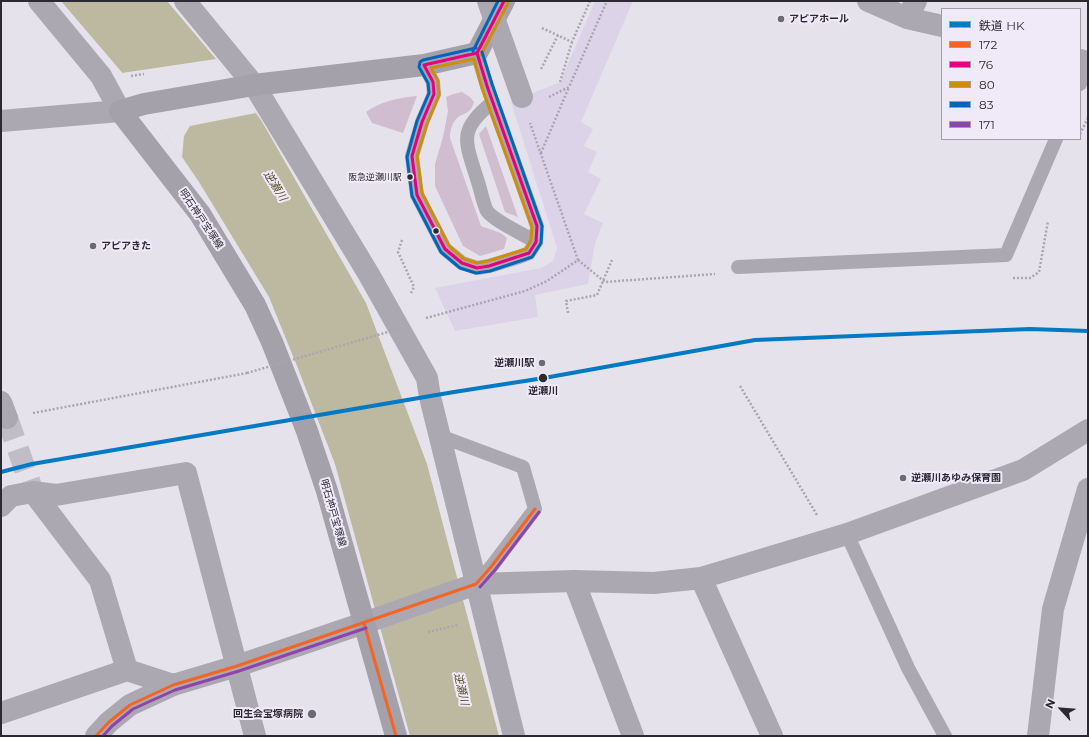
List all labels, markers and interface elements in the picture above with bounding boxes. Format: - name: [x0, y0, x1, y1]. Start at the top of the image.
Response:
- legend: [941, 8, 1081, 140]
- place label: アピアホール: [789, 13, 849, 25]
- marker: アピアホール: [776, 14, 786, 24]
- text: 鉄道 HK: [979, 18, 1024, 33]
- text: 172: [979, 37, 997, 52]
- text: 76: [979, 57, 993, 72]
- text: 80: [979, 77, 995, 92]
- text: 83: [979, 97, 993, 112]
- text: 171: [979, 117, 995, 132]
- water label: 逆瀬川: [261, 169, 289, 203]
- place label: 阪急逆瀬川駅: [348, 172, 402, 182]
- marker: 阪急逆瀬川駅: [405, 172, 415, 182]
- street label: 明石神戸宝塚線: [176, 187, 226, 251]
- unlabelled marker: [431, 226, 441, 236]
- place label: アピアきた: [101, 240, 151, 252]
- marker: アピアきた: [88, 241, 98, 251]
- place label: 逆瀬川駅: [494, 357, 534, 369]
- marker: 逆瀬川駅: [537, 358, 547, 368]
- marker: 逆瀬川: [537, 372, 549, 384]
- place label: 逆瀬川: [528, 385, 558, 397]
- place label: 逆瀬川あゆみ保育園: [911, 472, 1001, 484]
- marker: 逆瀬川あゆみ保育園: [898, 473, 908, 483]
- street label: 明石神戸宝塚線: [318, 478, 348, 548]
- water label: 逆瀬川: [451, 671, 471, 707]
- north arrow: [1041, 689, 1081, 729]
- text: N: [1042, 697, 1058, 711]
- place label: 回生会宝塚病院: [233, 708, 303, 720]
- marker: 回生会宝塚病院: [306, 708, 318, 720]

